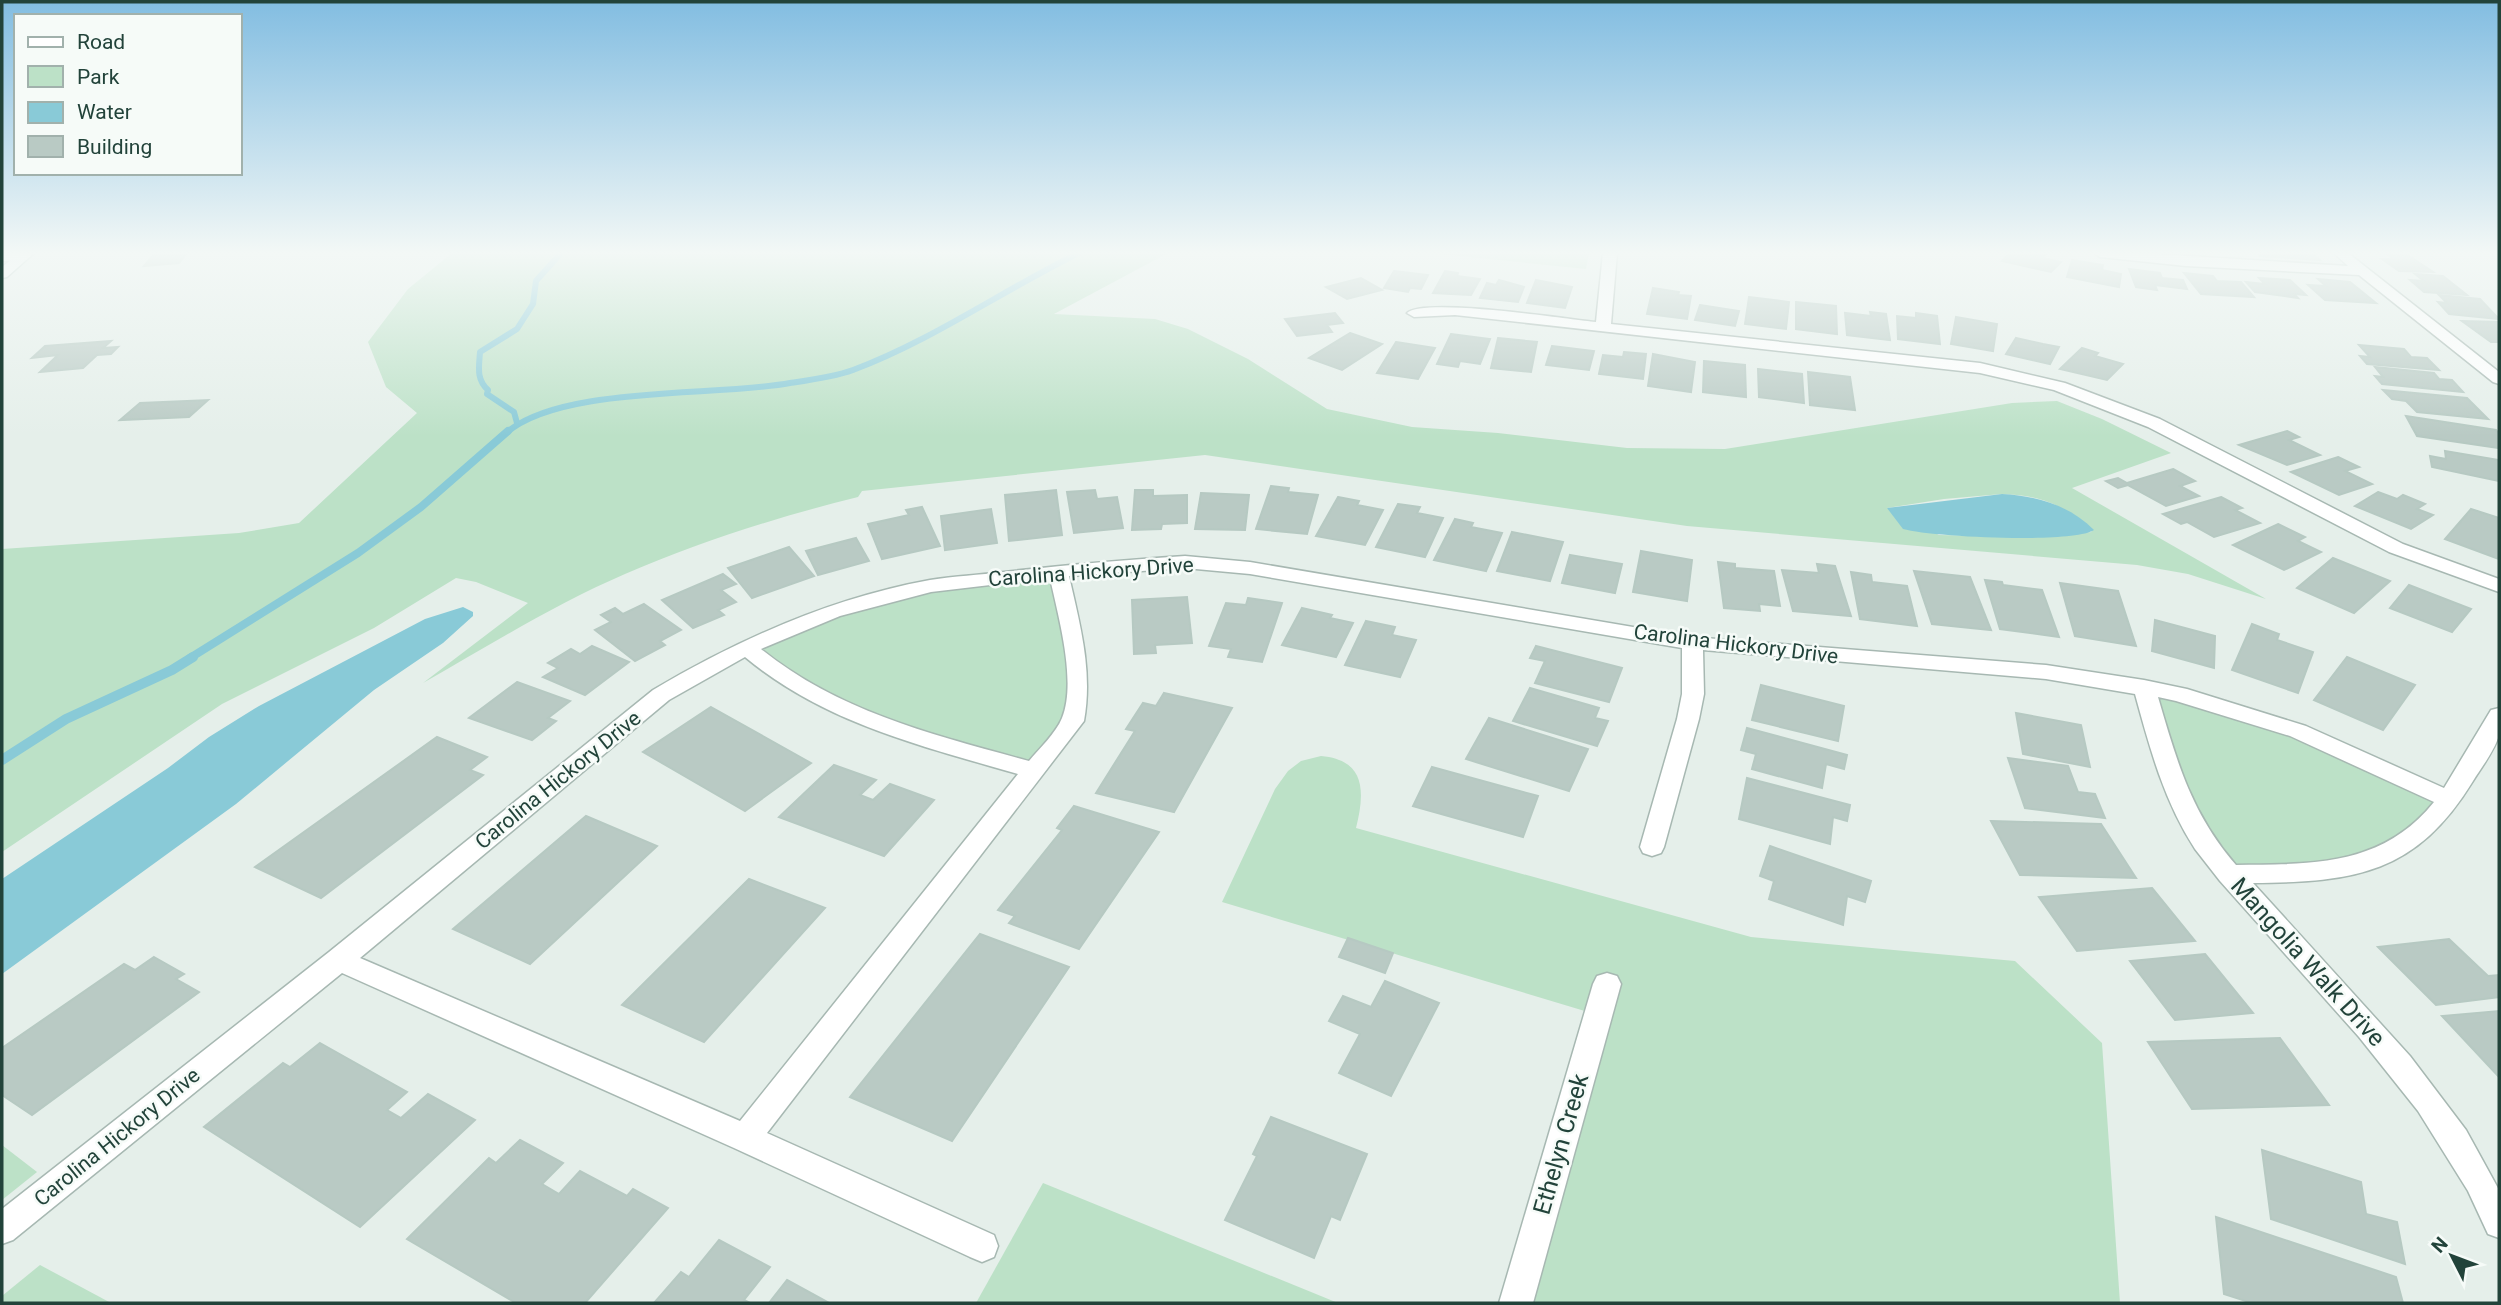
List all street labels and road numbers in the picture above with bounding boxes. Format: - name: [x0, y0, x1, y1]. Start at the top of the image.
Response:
- street label: Carolina Hickory Drive: [988, 553, 1194, 591]
- street label: Carolina Hickory Drive: [1632, 620, 1840, 668]
- street label: Carolina Hickory Drive: [470, 706, 646, 854]
- street label: Mangolia Walk Drive: [2225, 872, 2391, 1052]
- street label: Carolina Hickory Drive: [29, 1063, 205, 1211]
- street label: Ethelyn Creek: [1528, 1070, 1595, 1218]

